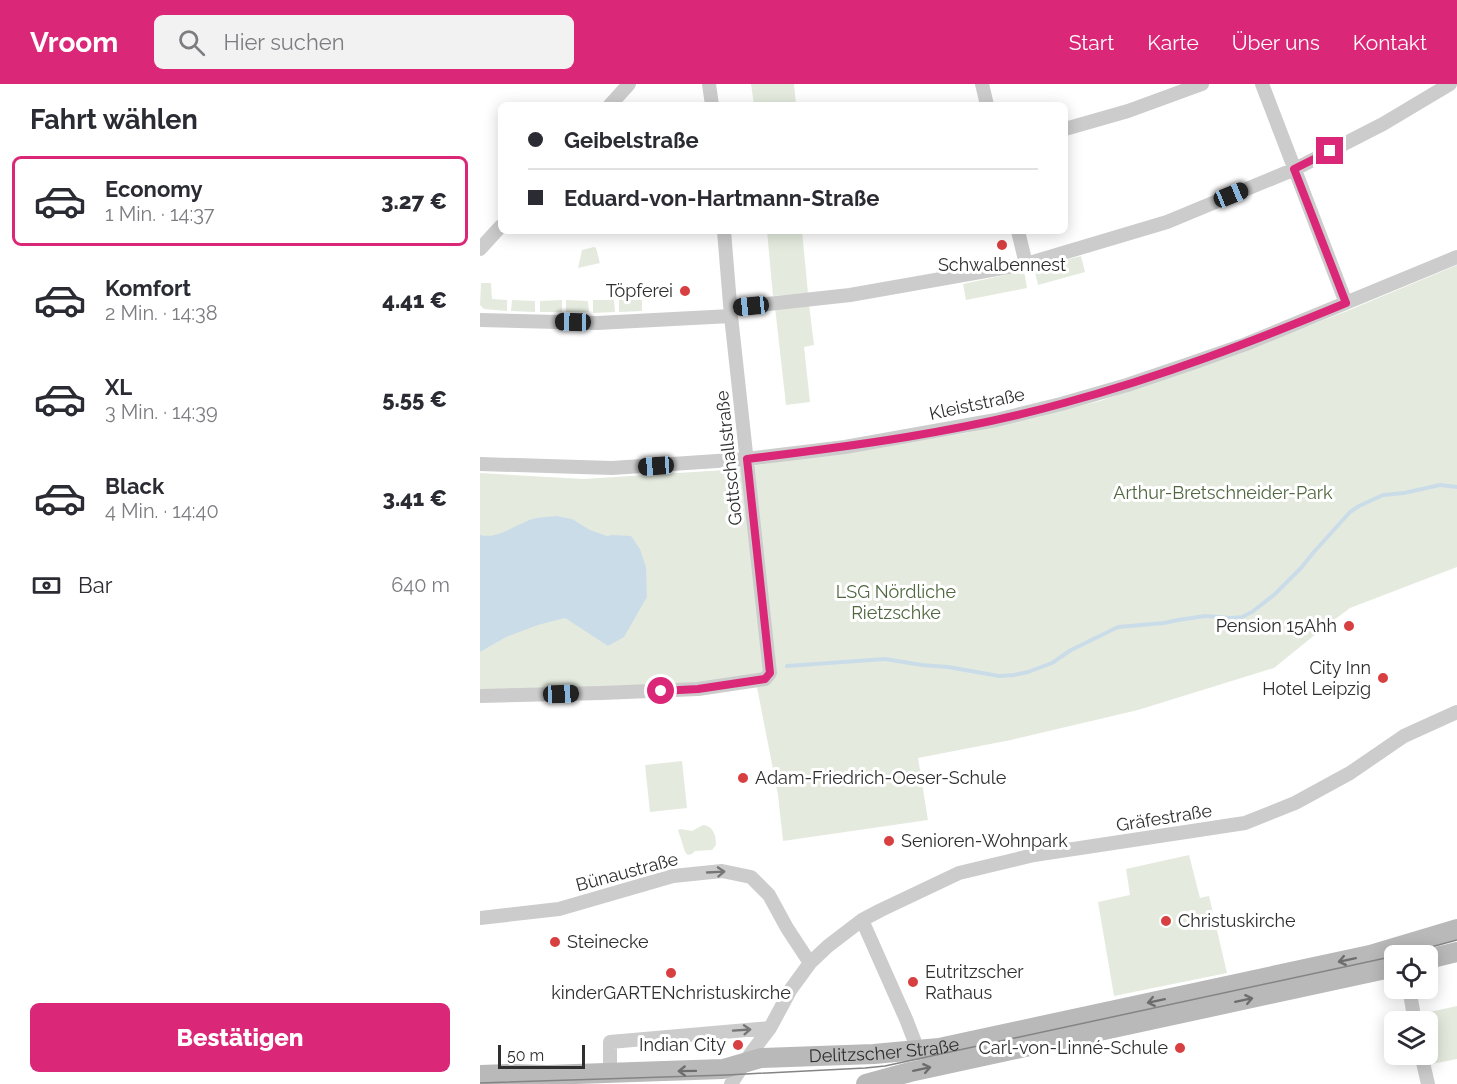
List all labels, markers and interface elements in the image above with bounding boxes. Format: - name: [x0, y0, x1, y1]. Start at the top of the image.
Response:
- search box: [154, 15, 574, 69]
- text: Vroom: [30, 26, 118, 59]
- icon: search: [175, 26, 208, 59]
- text: Hier suchen: [223, 29, 345, 55]
- text: Start: [1069, 30, 1114, 55]
- text: Karte: [1147, 30, 1199, 55]
- text: Über uns: [1232, 30, 1320, 55]
- text: Kontakt: [1353, 30, 1427, 55]
- text: Fahrt wählen: [30, 104, 198, 135]
- text: Geibelstraße: [564, 127, 699, 153]
- route end: [1316, 137, 1343, 164]
- icon: car: [33, 174, 87, 228]
- text: Economy: [105, 176, 203, 202]
- car: [1211, 180, 1251, 210]
- text: Eduard-von-Hartmann-Straße: [564, 185, 879, 211]
- text: 3.27 €: [381, 188, 447, 214]
- text: 1 Min. · 14:37: [105, 202, 215, 226]
- marker: Schwalbennest: [995, 238, 1009, 252]
- place label: Schwalbennest: [938, 254, 1066, 275]
- icon: car: [33, 273, 87, 327]
- text: Komfort: [105, 275, 191, 301]
- place label: Töpferei: [606, 280, 673, 301]
- marker: Töpferei: [678, 284, 692, 298]
- text: 4.41 €: [382, 287, 447, 313]
- car: [732, 295, 770, 317]
- text: 2 Min. · 14:38: [105, 301, 218, 325]
- car: [555, 313, 591, 331]
- icon: car: [33, 372, 87, 426]
- text: XL: [105, 374, 132, 400]
- street label: Kleiststraße: [927, 383, 1027, 424]
- text: 5.55 €: [382, 386, 447, 412]
- street label: Gottschallstraße: [711, 389, 746, 527]
- text: 3 Min. · 14:39: [105, 400, 218, 424]
- car: [637, 456, 675, 476]
- icon: car: [33, 471, 87, 525]
- text: Black: [105, 473, 164, 499]
- park label: Arthur-Bretschneider-Park: [1113, 482, 1333, 503]
- text: 3.41 €: [382, 485, 447, 511]
- text: 4 Min. · 14:40: [105, 499, 219, 523]
- icon: cash: [30, 569, 63, 602]
- text: Bar: [78, 572, 112, 598]
- text: 640 m: [391, 573, 450, 597]
- park label: LSG Nördliche Rietzschke: [836, 581, 957, 623]
- place label: Pension 15Ahh: [1216, 615, 1337, 636]
- marker: Pension 15Ahh: [1342, 619, 1356, 633]
- place label: City Inn Hotel Leipzig: [1262, 657, 1371, 699]
- marker: City Inn Hotel Leipzig: [1376, 671, 1390, 685]
- route start: [647, 677, 674, 704]
- car: [543, 684, 579, 704]
- place label: Adam-Friedrich-Oeser-Schule: [755, 767, 1007, 788]
- marker: Adam-Friedrich-Oeser-Schule: [736, 771, 750, 785]
- street label: Gräfestraße: [1115, 800, 1214, 835]
- place label: Senioren-Wohnpark: [901, 830, 1068, 851]
- marker: Senioren-Wohnpark: [882, 834, 896, 848]
- street label: Bünaustraße: [573, 848, 681, 895]
- one-way arrow: [705, 866, 725, 877]
- place label: Christuskirche: [1178, 910, 1296, 931]
- marker: Christuskirche: [1159, 914, 1173, 928]
- place label: Steinecke: [567, 931, 649, 952]
- marker: Steinecke: [548, 935, 562, 949]
- map controls: [1384, 945, 1438, 1065]
- button: locate: [1384, 945, 1438, 999]
- one-way arrow: [1337, 955, 1357, 966]
- place label: Eutritzscher Rathaus: [925, 961, 1024, 1003]
- marker: kinderGARTENchristuskirche: [664, 966, 678, 980]
- marker: Eutritzscher Rathaus: [906, 975, 920, 989]
- place label: kinderGARTENchristuskirche: [551, 982, 791, 1003]
- one-way arrow: [1234, 994, 1253, 1006]
- one-way arrow: [1147, 996, 1166, 1008]
- button: Bestätigen: [30, 1003, 450, 1072]
- button: layers: [1384, 1011, 1438, 1065]
- one-way arrow: [732, 1024, 752, 1035]
- street label: Delitzscher Straße: [809, 1033, 961, 1066]
- place label: Indian City: [639, 1034, 726, 1055]
- place label: Carl-von-Linné-Schule: [978, 1037, 1168, 1058]
- marker: Indian City: [731, 1038, 745, 1052]
- marker: Carl-von-Linné-Schule: [1173, 1041, 1187, 1055]
- scale bar: [498, 1042, 585, 1070]
- text: 50 m: [507, 1046, 544, 1065]
- one-way arrow: [912, 1063, 932, 1074]
- one-way arrow: [678, 1065, 698, 1076]

